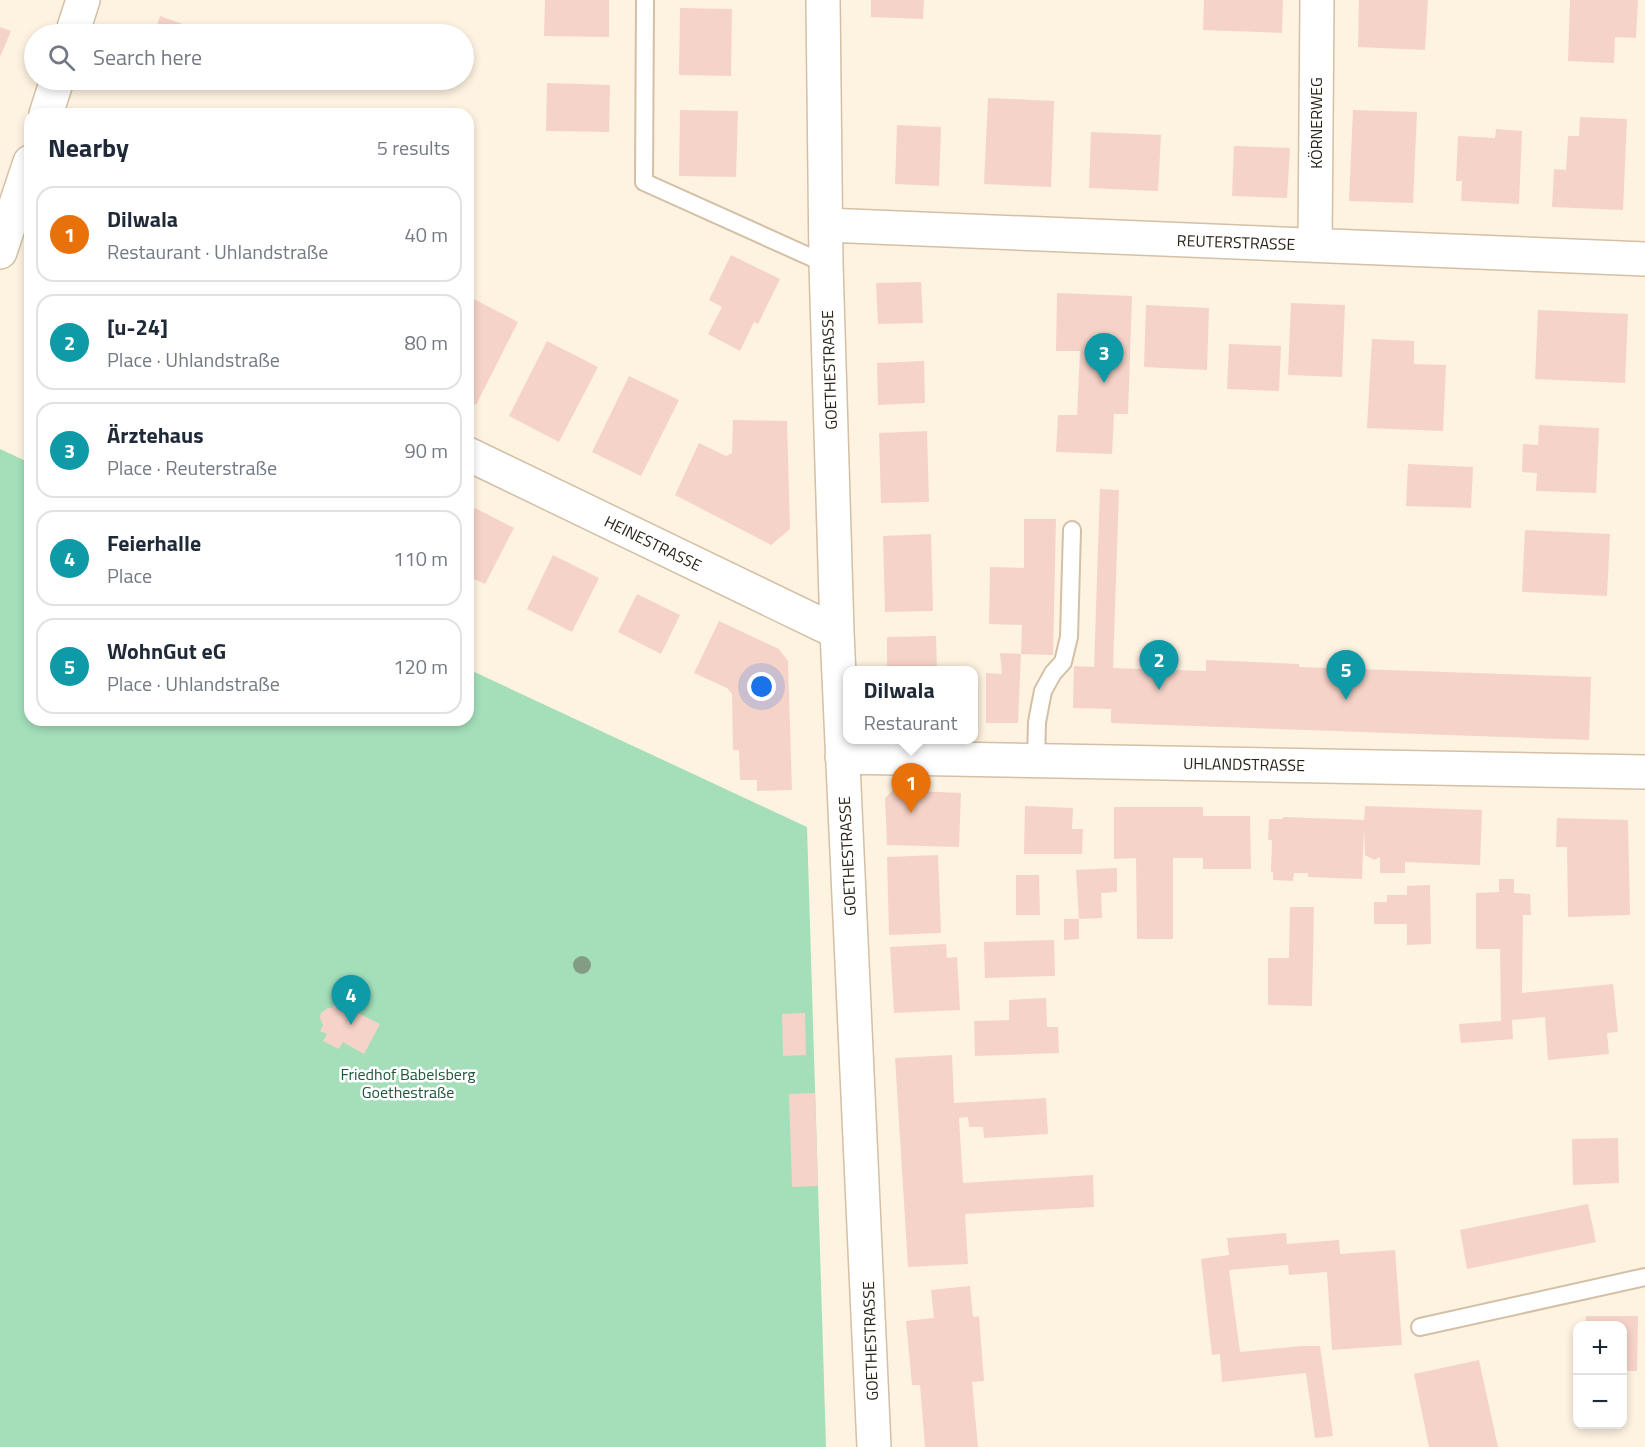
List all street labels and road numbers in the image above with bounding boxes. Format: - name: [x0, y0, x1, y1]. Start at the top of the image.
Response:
- street label: KÖRNERWEG: [1304, 77, 1328, 169]
- street label: REUTERSTRASSE: [1176, 228, 1296, 256]
- street label: GOETHESTRASSE: [815, 310, 843, 430]
- street label: HEINESTRASSE: [600, 509, 706, 577]
- street label: UHLANDSTRASSE: [1183, 751, 1305, 777]
- street label: GOETHESTRASSE: [832, 795, 862, 916]
- street label: GOETHESTRASSE: [856, 1281, 884, 1401]

